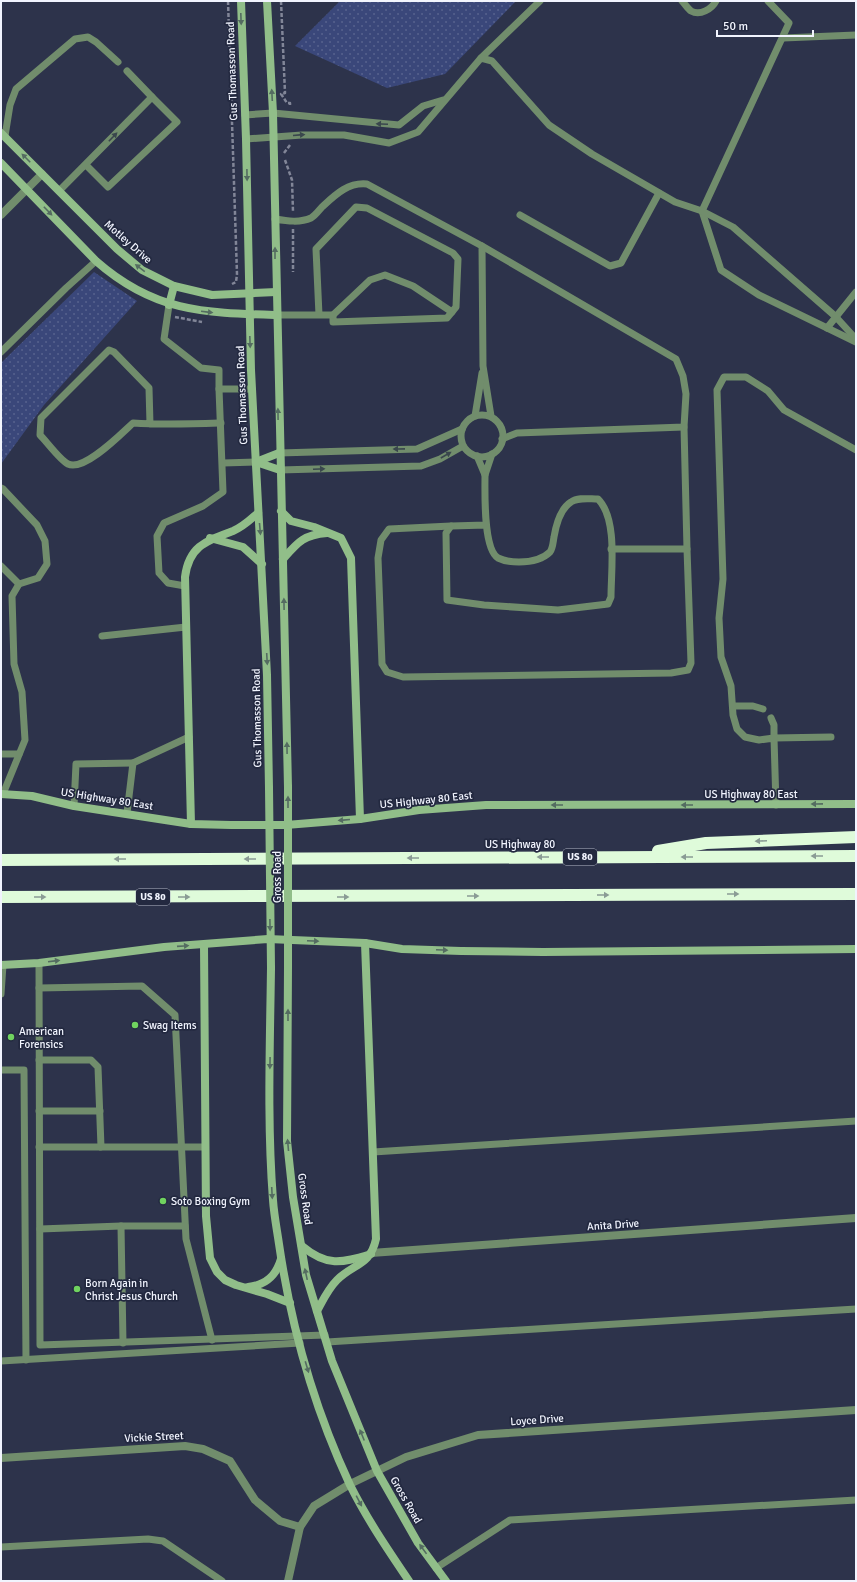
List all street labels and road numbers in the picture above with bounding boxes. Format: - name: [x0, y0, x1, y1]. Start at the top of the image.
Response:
- street label: Gus Thomasson Road: [224, 21, 240, 121]
- street label: Motley Drive: [101, 218, 155, 266]
- street label: Gus Thomasson Road: [234, 345, 250, 445]
- street label: Gus Thomasson Road: [250, 668, 264, 768]
- street label: US Highway 80 East: [60, 785, 154, 813]
- street label: US Highway 80 East: [704, 788, 798, 801]
- street label: US Highway 80 East: [379, 789, 473, 811]
- street label: US Highway 80: [485, 838, 555, 851]
- road number: US 80: [563, 849, 597, 865]
- street label: Gross Road: [271, 851, 284, 903]
- road number: US 80: [136, 889, 170, 905]
- street label: Gross Road: [295, 1172, 315, 1226]
- street label: Anita Drive: [587, 1217, 639, 1233]
- street label: Loyce Drive: [510, 1412, 564, 1428]
- street label: Vickie Street: [124, 1429, 184, 1445]
- street label: Gross Road: [387, 1474, 425, 1526]

